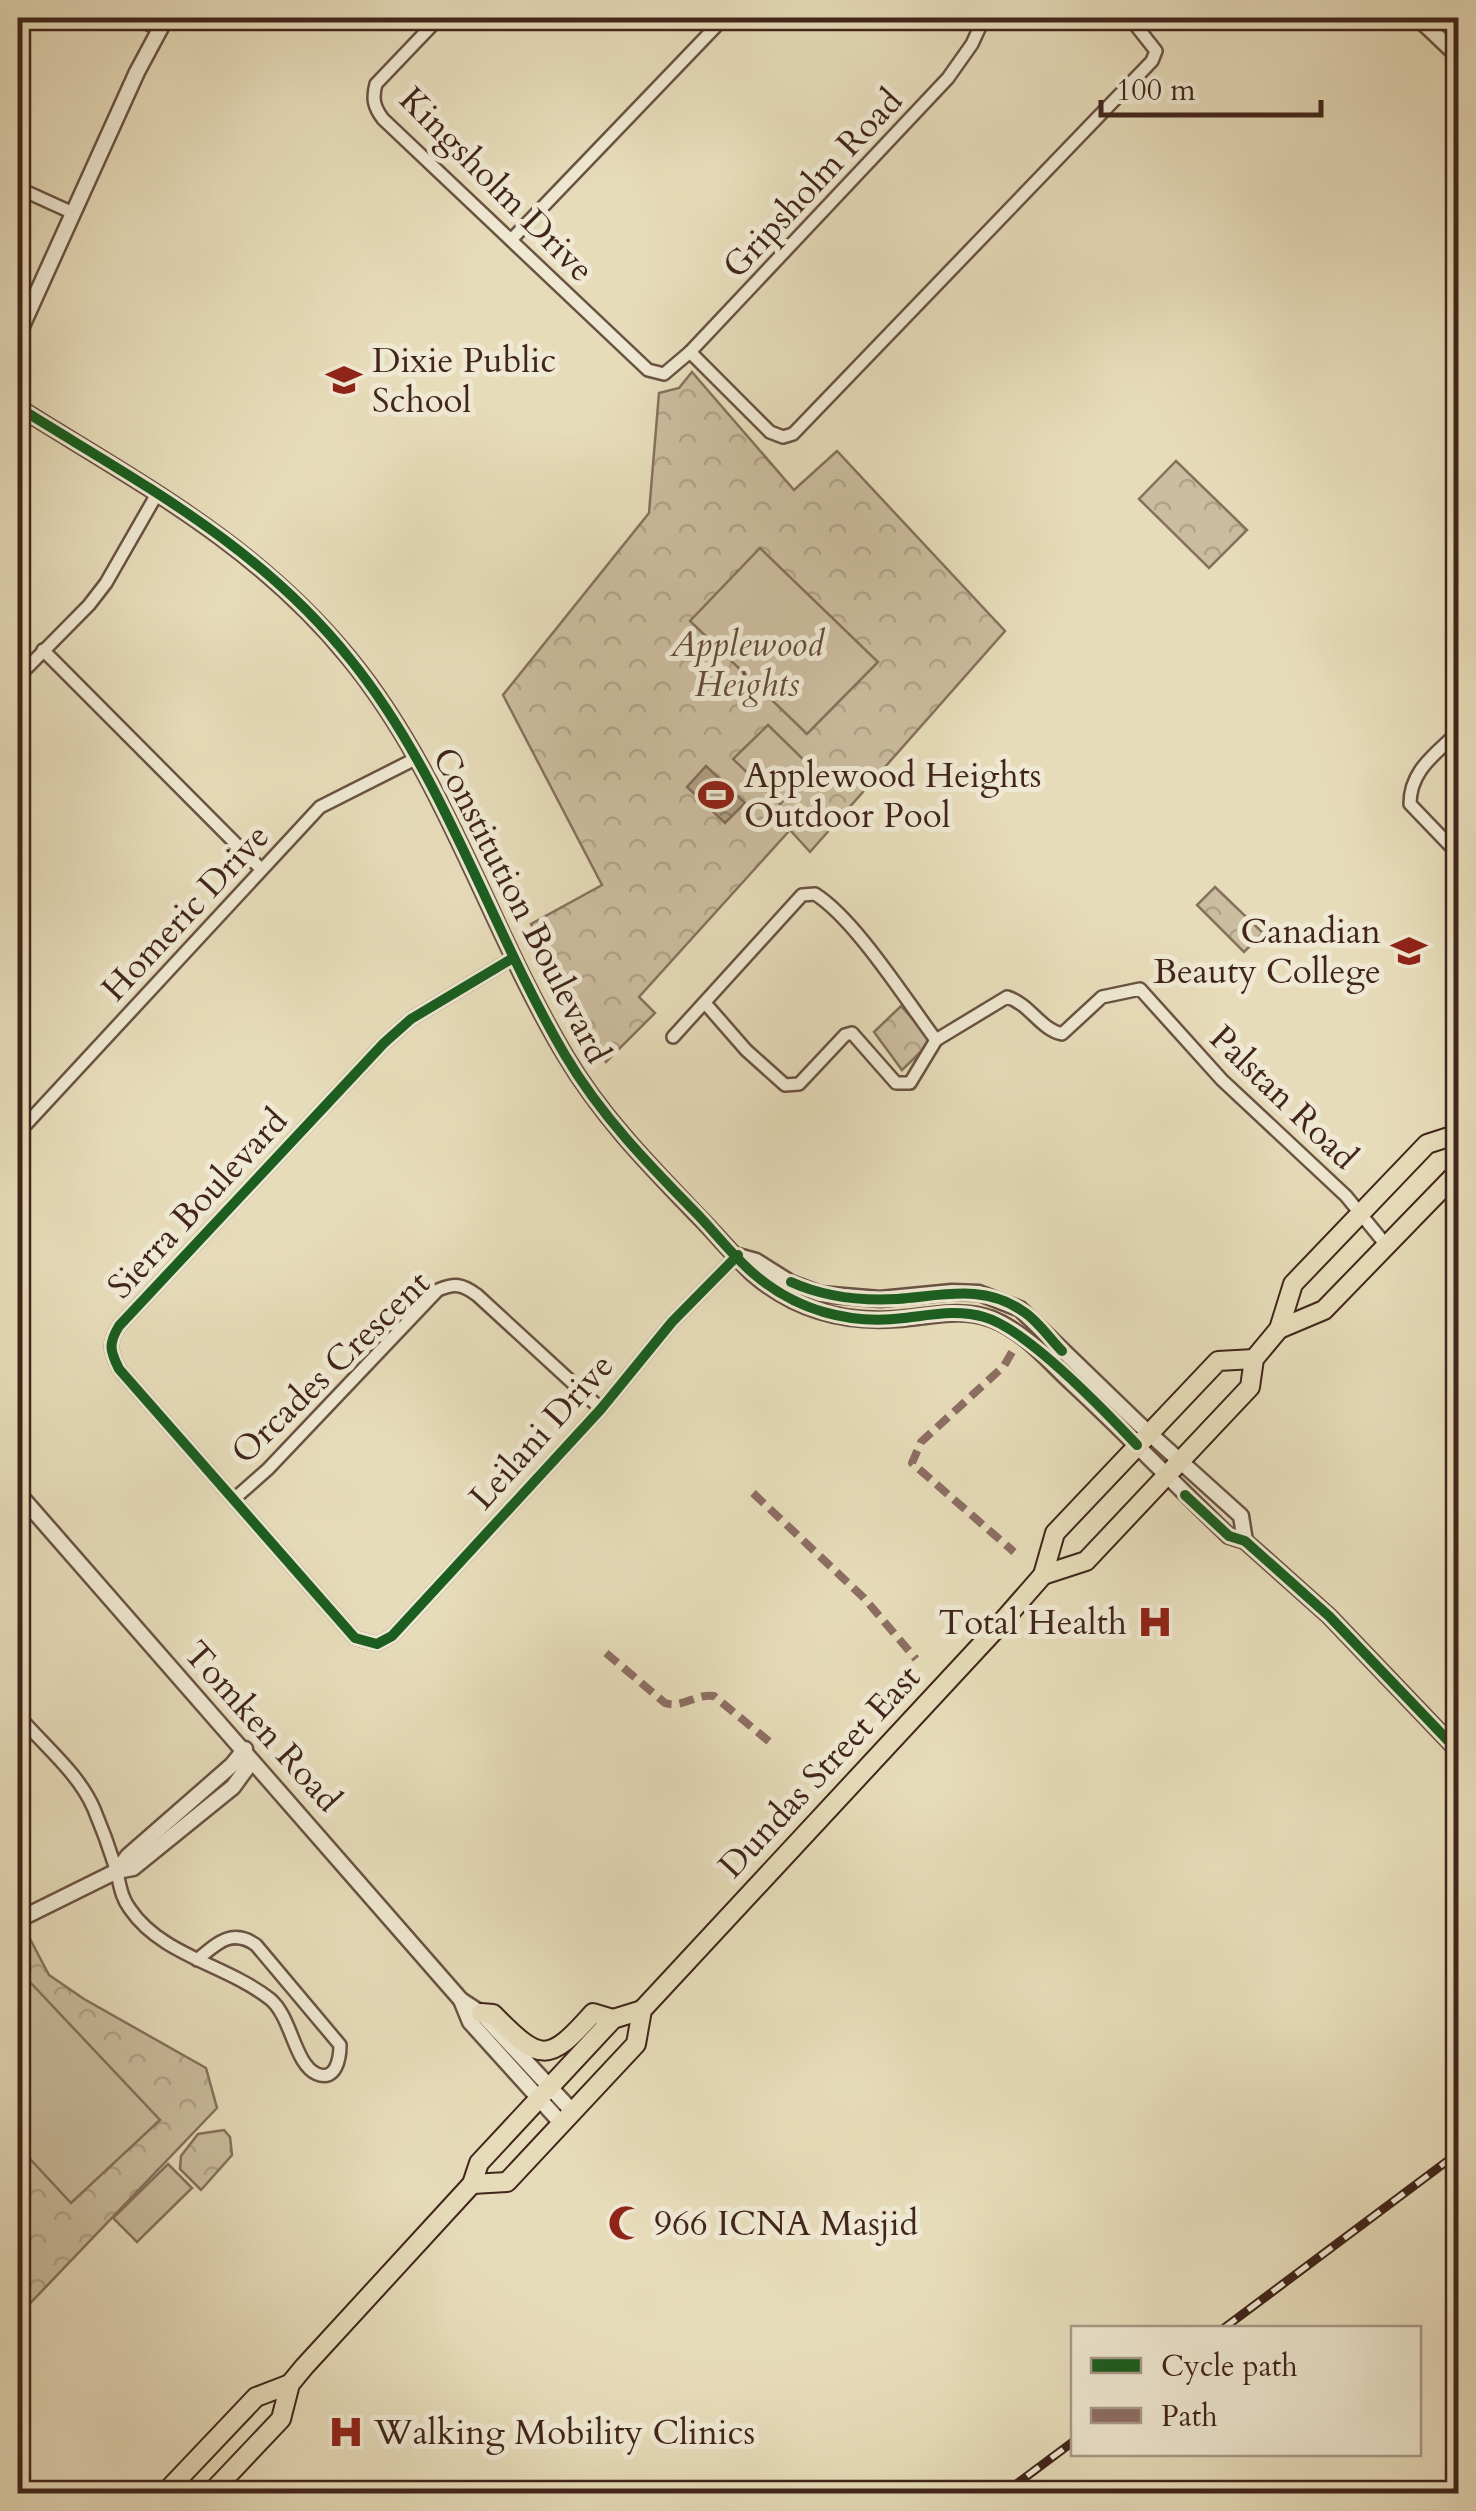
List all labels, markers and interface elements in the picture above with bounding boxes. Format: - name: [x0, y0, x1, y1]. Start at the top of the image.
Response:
- scale bar: [1101, 55, 1321, 117]
- text: 100 m: [1116, 70, 1196, 111]
- street label: Kingsholm Drive: [388, 77, 604, 293]
- street label: Gripsholm Road: [712, 78, 914, 289]
- place label: Dixie Public School: [372, 337, 556, 425]
- school or university icon: Dixie Public School: [325, 361, 363, 399]
- park label: Applewood Heights: [669, 621, 826, 709]
- street label: Constitution Boulevard: [421, 739, 622, 1072]
- place label: Applewood Heights Outdoor Pool: [744, 752, 1041, 840]
- sports icon: Applewood Heights Outdoor Pool: [697, 776, 735, 814]
- street label: Homeric Drive: [91, 814, 280, 1012]
- place label: Canadian Beauty College: [1153, 908, 1381, 996]
- school or university icon: Canadian Beauty College: [1390, 932, 1428, 970]
- street label: Palstan Road: [1199, 1015, 1368, 1181]
- street label: Sierra Boulevard: [97, 1098, 299, 1309]
- street label: Orcades Crescent: [221, 1260, 441, 1475]
- street label: Leilani Drive: [459, 1343, 625, 1520]
- place label: Total Health: [938, 1599, 1127, 1647]
- hospital icon: Total Health: [1136, 1603, 1174, 1641]
- street label: Tomken Road: [172, 1631, 352, 1823]
- street label: Dundas Street East: [708, 1655, 931, 1889]
- place label: 966 ICNA Masjid: [654, 2200, 919, 2248]
- mosque icon: 966 ICNA Masjid: [607, 2204, 645, 2242]
- legend: [1071, 2326, 1421, 2456]
- text: Cycle path: [1161, 2346, 1298, 2387]
- text: Path: [1161, 2396, 1218, 2437]
- place label: Walking Mobility Clinics: [373, 2409, 755, 2457]
- hospital icon: Walking Mobility Clinics: [327, 2413, 365, 2451]

